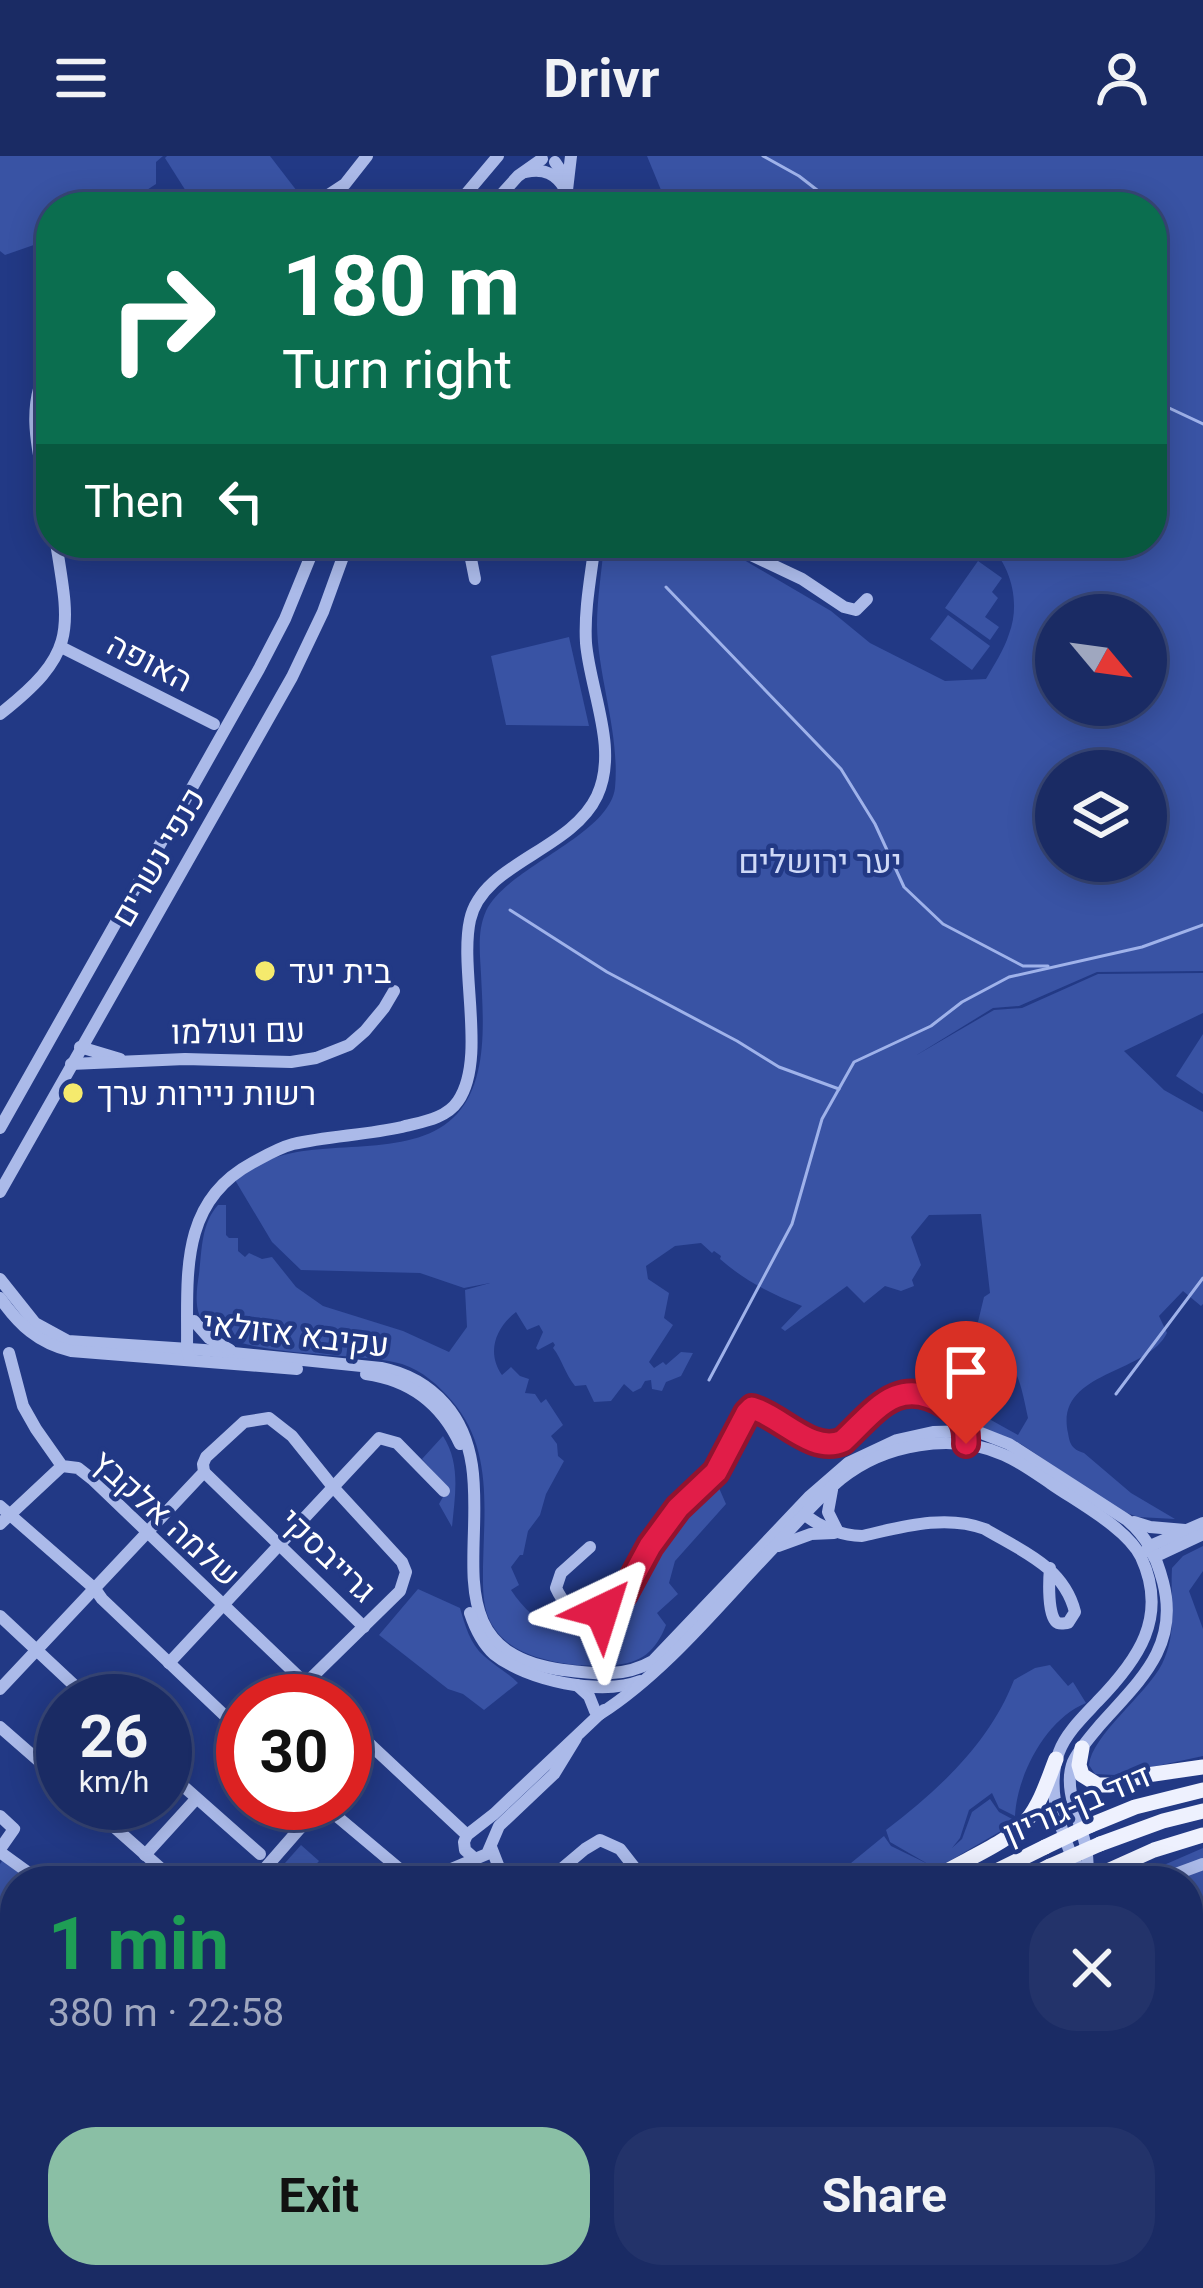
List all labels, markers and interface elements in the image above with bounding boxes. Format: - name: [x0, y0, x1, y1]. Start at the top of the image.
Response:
- icon: menu: [48, 45, 114, 111]
- icon: person: [1089, 45, 1155, 111]
- text: Drivr: [543, 47, 660, 110]
- text: 180 m: [282, 237, 520, 336]
- icon: right: [84, 240, 240, 396]
- text: Turn right: [282, 338, 512, 401]
- icon: left: [208, 468, 274, 534]
- text: Then: [84, 475, 184, 528]
- north arrow: [1035, 594, 1167, 726]
- map controls: [1035, 594, 1167, 882]
- street label: האופה: [101, 624, 199, 700]
- button: layers: [1035, 750, 1167, 882]
- street label: כנפי נשרים: [103, 781, 213, 933]
- park label: יער ירושלים: [738, 842, 902, 881]
- place label: בית יעד: [289, 952, 391, 991]
- marker: בית יעד: [252, 958, 278, 984]
- street label: עם ועולמו: [170, 1010, 306, 1052]
- place label: רשות ניירות ערך: [97, 1074, 316, 1113]
- marker: רשות ניירות ערך: [60, 1080, 86, 1106]
- street label: עקיבא אזולאי: [201, 1303, 391, 1365]
- pin: [915, 1321, 1017, 1444]
- icon: arrive: [933, 1339, 999, 1405]
- street label: שלמה אלקבץ: [84, 1441, 248, 1595]
- street label: גרייבסקי: [272, 1500, 384, 1610]
- position arrow: [539, 1548, 665, 1674]
- speed limit sign: 30: [216, 1674, 372, 1830]
- text: 26: [80, 1701, 148, 1772]
- street label: דוד בן-גוריון: [998, 1756, 1156, 1852]
- text: km/h: [79, 1764, 149, 1799]
- text: 1 min: [48, 1902, 229, 1987]
- button: close: [1029, 1905, 1155, 2031]
- text: 380 m · 22:58: [48, 1990, 284, 2036]
- button: Exit: [48, 2127, 590, 2265]
- button: Share: [614, 2127, 1155, 2265]

